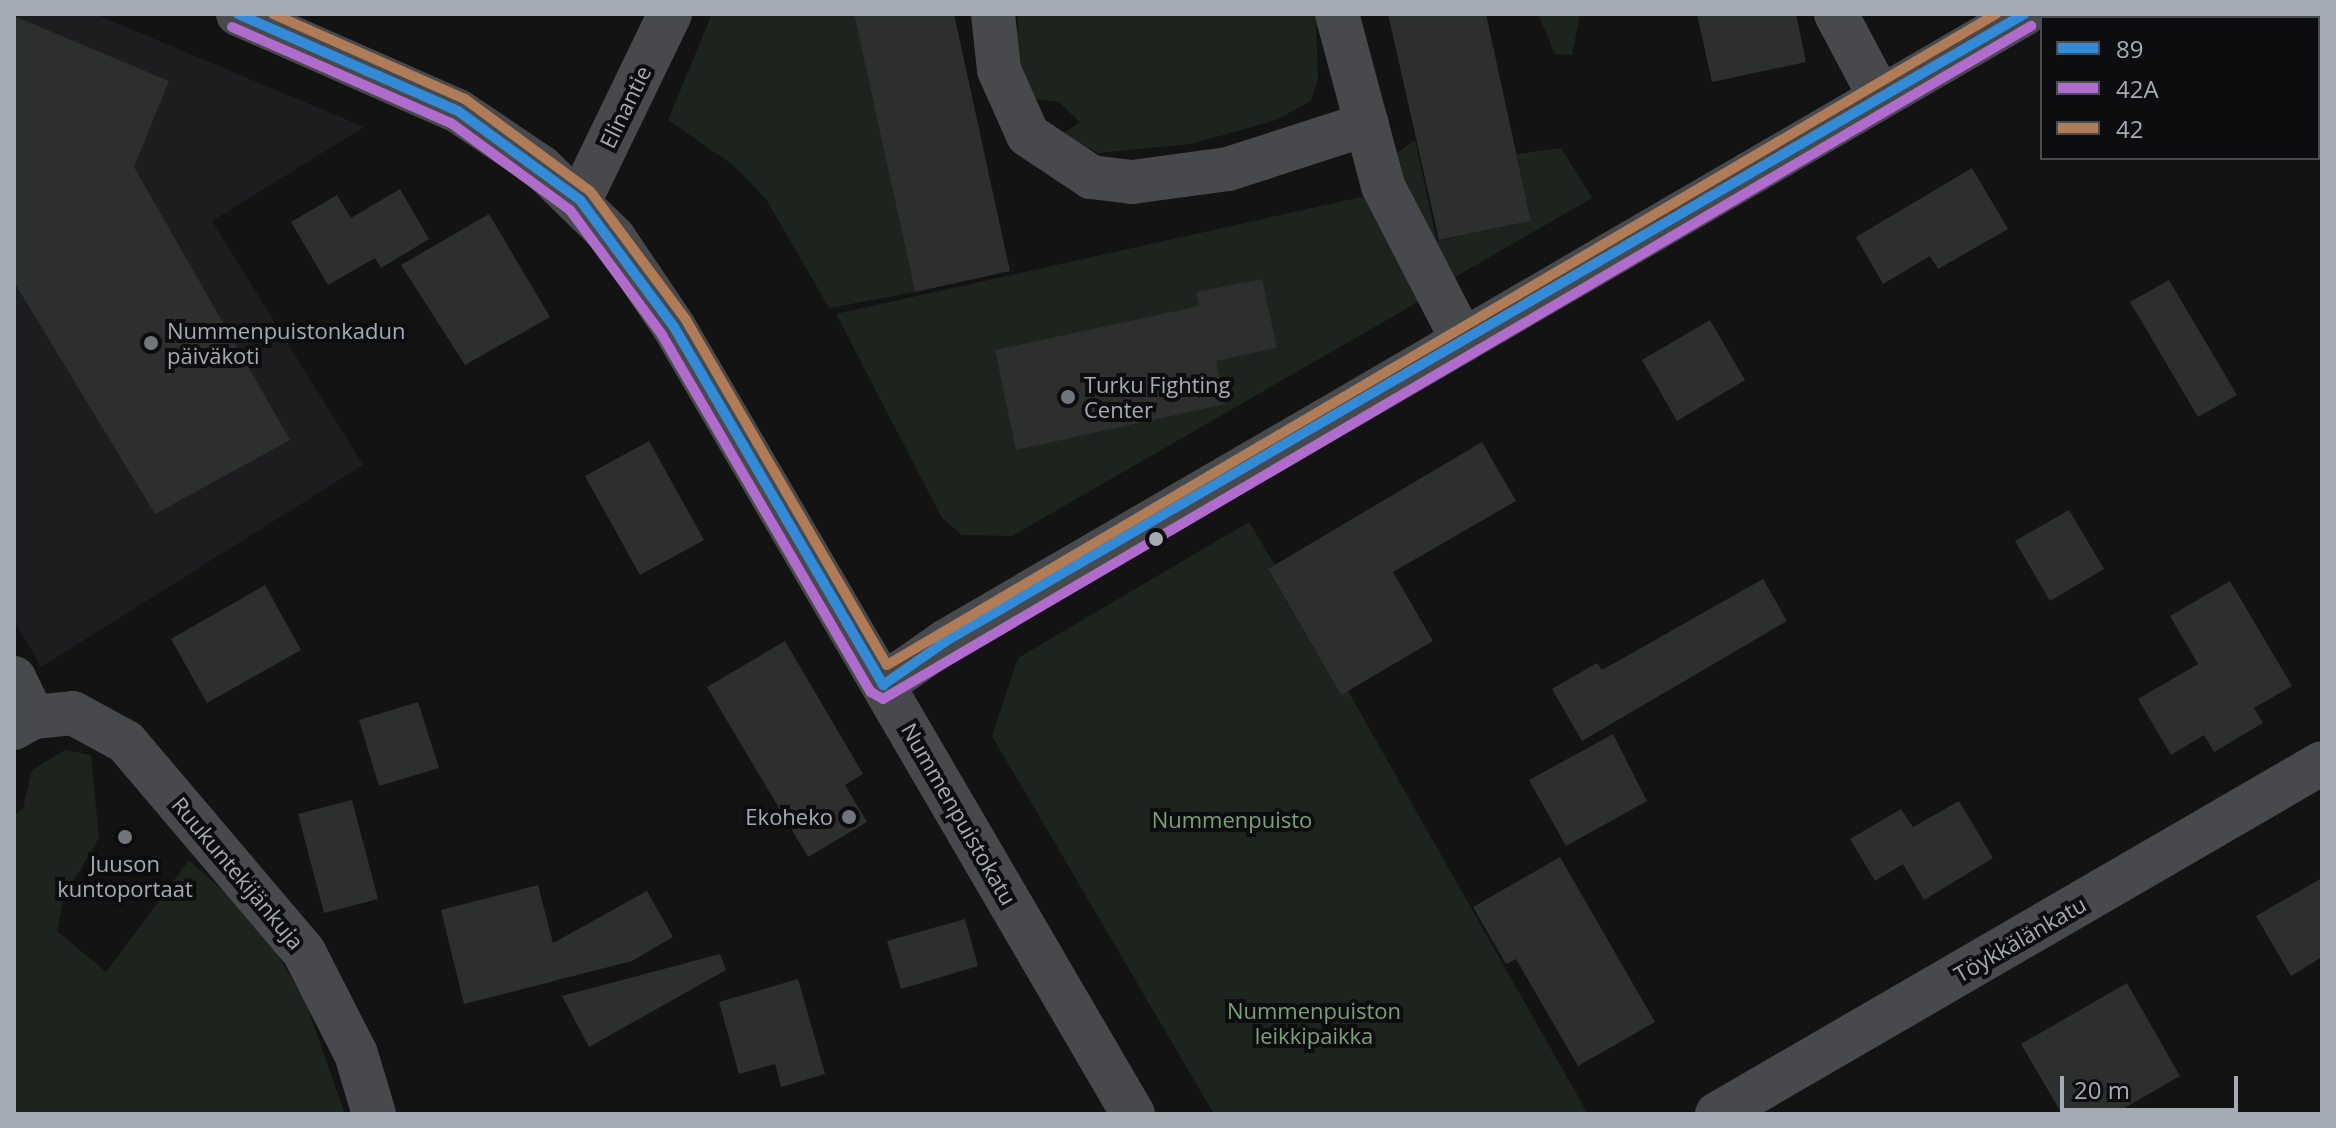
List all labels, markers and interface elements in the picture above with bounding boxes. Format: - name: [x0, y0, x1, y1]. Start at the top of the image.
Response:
- legend: [2040, 16, 2320, 160]
- text: 89: [2116, 32, 2143, 65]
- street label: Elinantie: [594, 62, 656, 152]
- text: 42A: [2116, 72, 2159, 105]
- text: 42: [2116, 112, 2143, 145]
- place label: Nummenpuistonkadun päiväkoti: [167, 317, 405, 368]
- marker: Nummenpuistonkadun päiväkoti: [142, 334, 160, 352]
- place label: Turku Fighting Center: [1084, 371, 1231, 422]
- marker: Turku Fighting Center: [1059, 388, 1077, 406]
- unlabelled marker: [1148, 531, 1164, 547]
- street label: Nummenpuistokatu: [896, 718, 1022, 910]
- street label: Ruukuntekijänkuja: [167, 792, 309, 954]
- place label: Ekoheko: [745, 804, 833, 830]
- park label: Nummenpuisto: [1152, 807, 1312, 833]
- marker: Ekoheko: [840, 808, 858, 826]
- marker: Juuson kuntoportaat: [116, 828, 134, 846]
- place label: Juuson kuntoportaat: [57, 850, 193, 902]
- street label: Töykkälänkatu: [1949, 891, 2091, 987]
- park label: Nummenpuiston leikkipaikka: [1227, 997, 1401, 1048]
- scale bar: [2064, 1060, 2242, 1110]
- text: 20 m: [2074, 1073, 2130, 1106]

